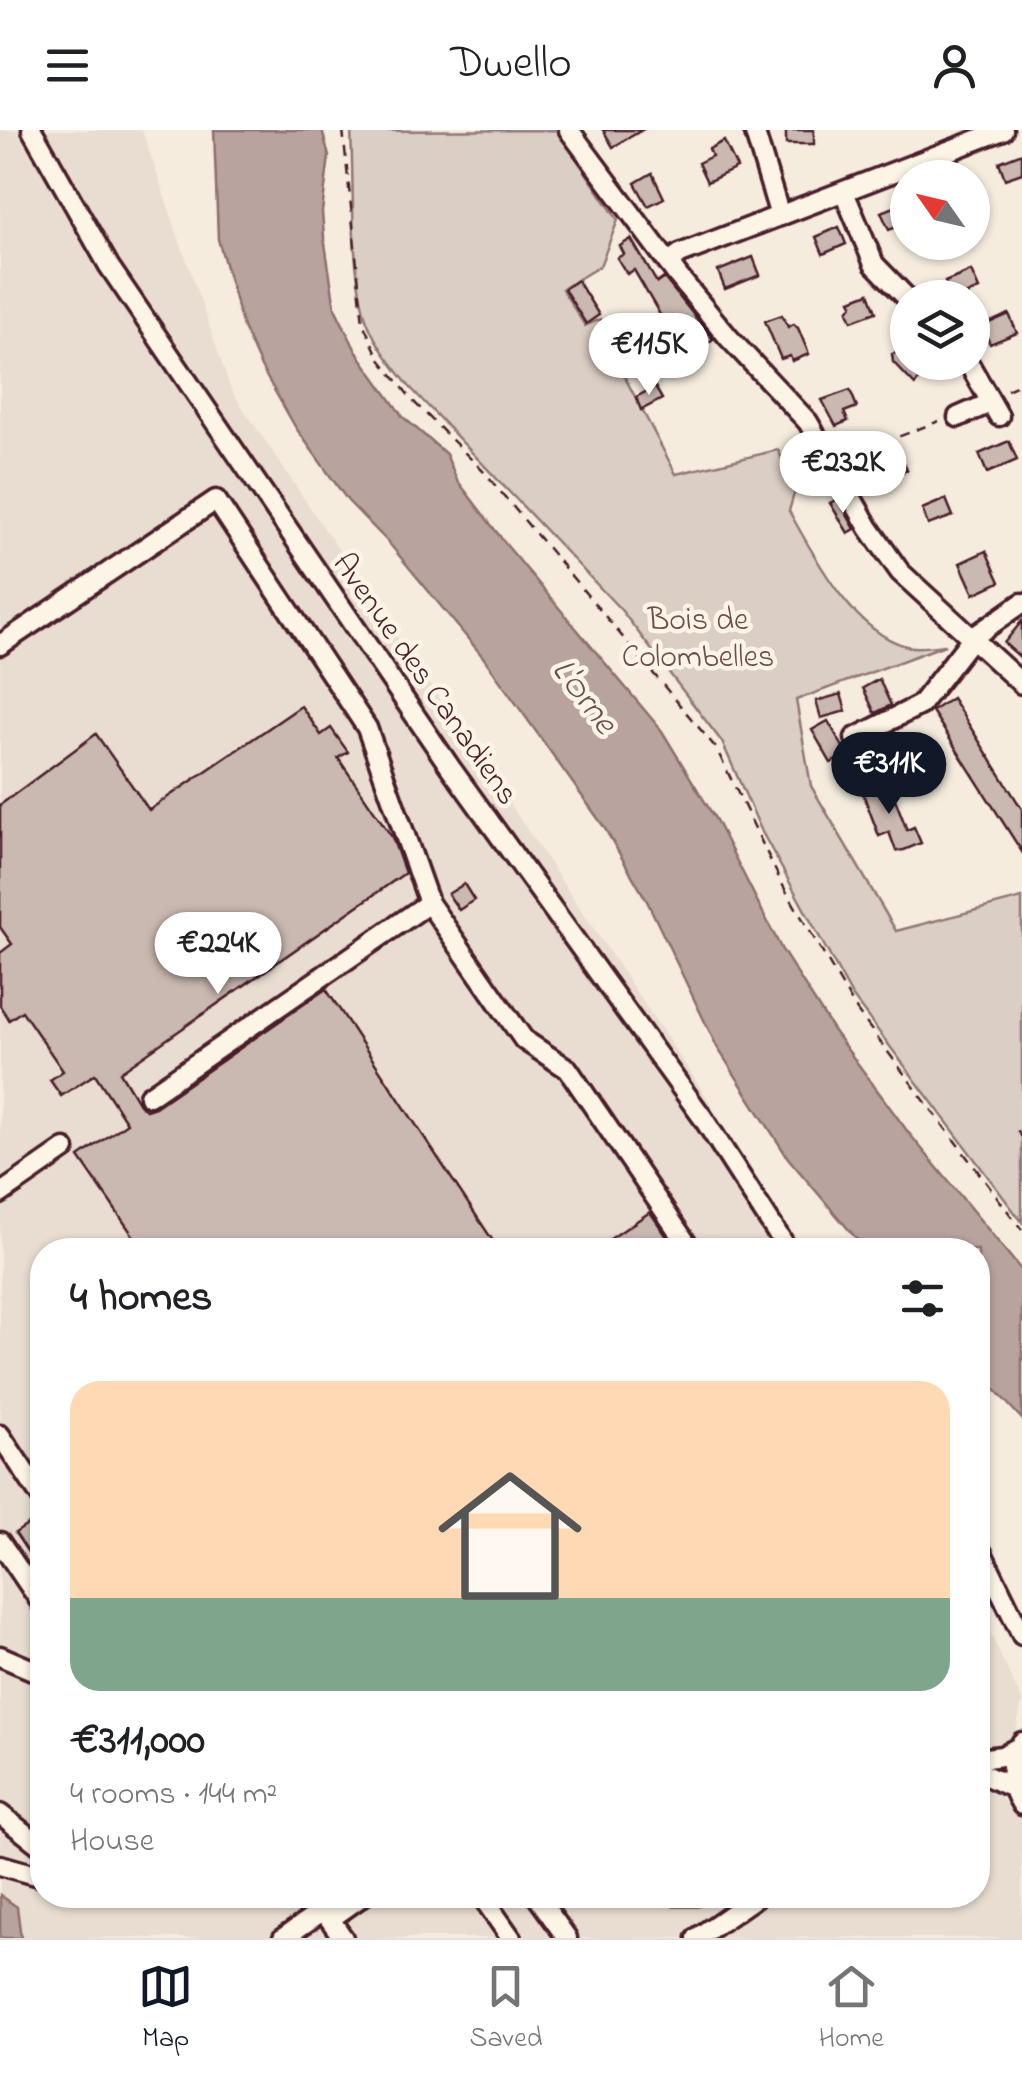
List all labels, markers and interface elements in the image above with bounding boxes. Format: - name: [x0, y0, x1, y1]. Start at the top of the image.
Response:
- text: Dwello: [450, 32, 572, 98]
- icon: menu: [40, 38, 95, 93]
- icon: person: [927, 38, 982, 93]
- north arrow: [890, 160, 990, 260]
- map controls: [890, 160, 990, 380]
- button: layers: [890, 280, 990, 380]
- pin: €115K: [579, 313, 719, 398]
- text: €115K: [611, 322, 687, 369]
- pin: €232K: [773, 431, 913, 516]
- text: €232K: [802, 440, 884, 487]
- street label: Avenue des Canadiens: [319, 544, 529, 816]
- park label: Bois de Colombelles: [622, 598, 774, 682]
- water label: L'Orne: [538, 648, 629, 747]
- pin: €311K: [819, 732, 959, 817]
- text: €311K: [853, 741, 925, 788]
- pin: €224K: [148, 912, 288, 997]
- text: €224K: [177, 921, 259, 968]
- text: 4 homes: [70, 1268, 212, 1329]
- icon: filters: [895, 1271, 950, 1326]
- icon: home: [420, 1446, 600, 1626]
- text: €311,000: [70, 1711, 205, 1772]
- text: 4 rooms · 144 m²: [70, 1772, 277, 1819]
- text: House: [70, 1819, 154, 1866]
- tab: Map: [138, 1959, 193, 2060]
- tab: Saved: [469, 1959, 542, 2060]
- tab: Home: [819, 1959, 884, 2060]

